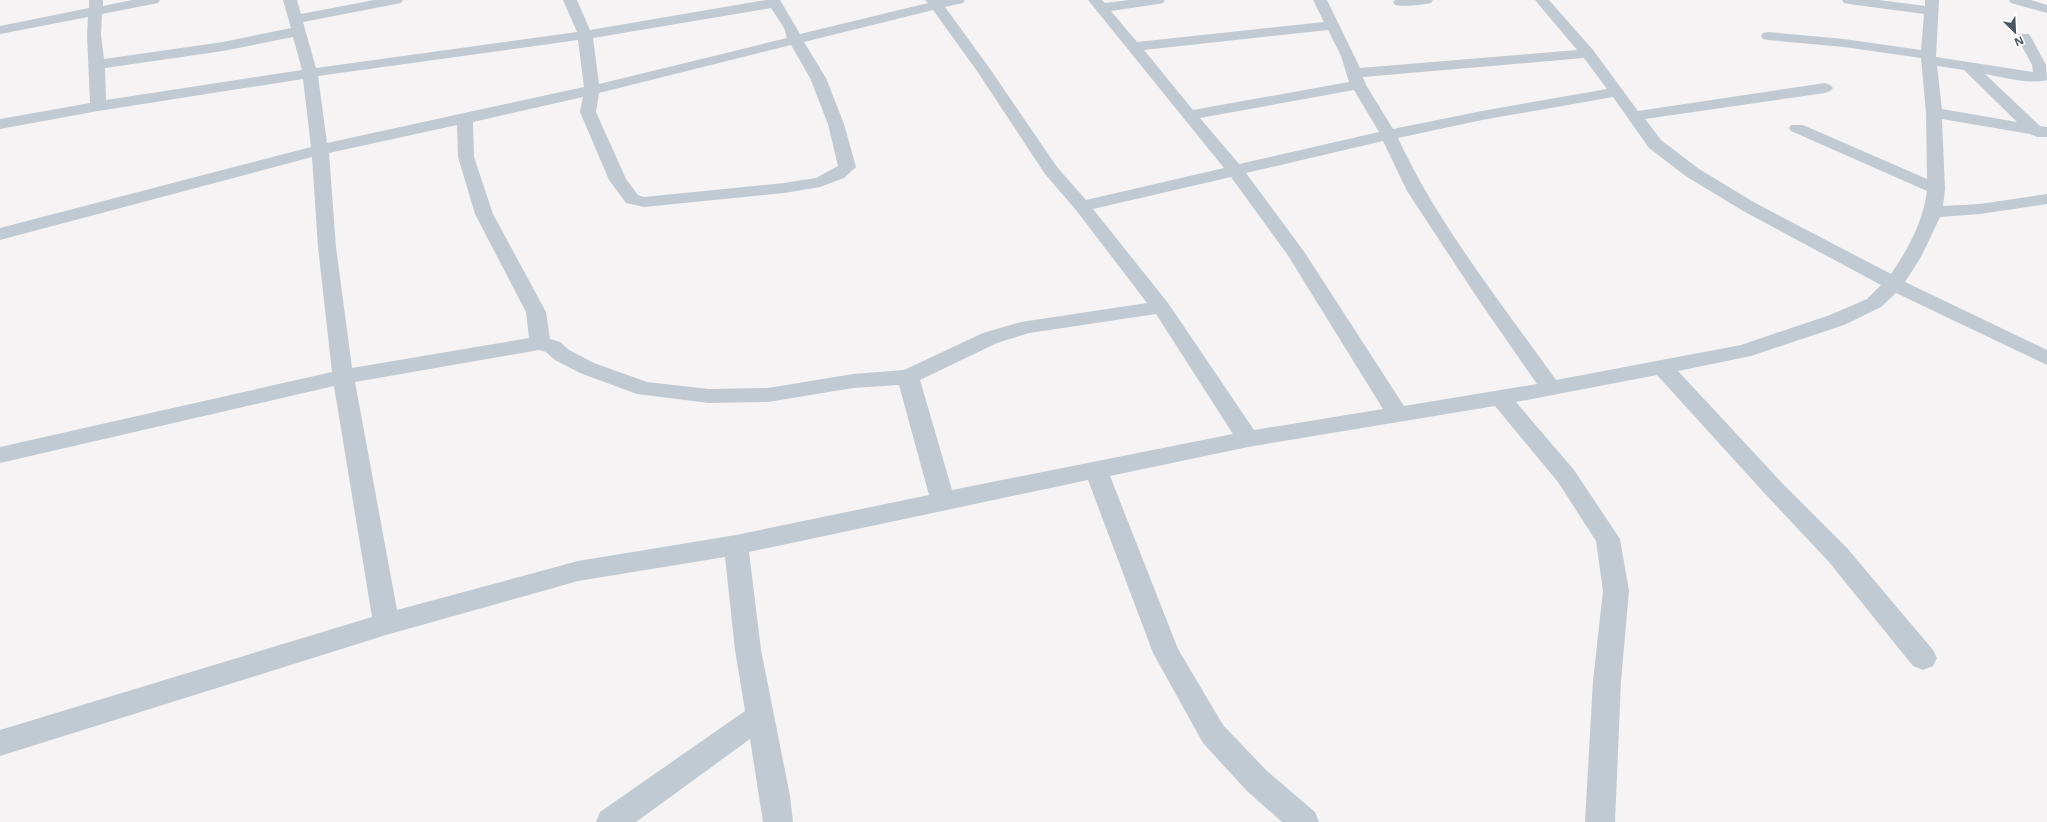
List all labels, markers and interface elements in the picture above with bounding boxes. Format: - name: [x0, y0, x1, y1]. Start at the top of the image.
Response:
- north arrow: [1995, 12, 2035, 52]
- text: N: [2012, 33, 2026, 50]

